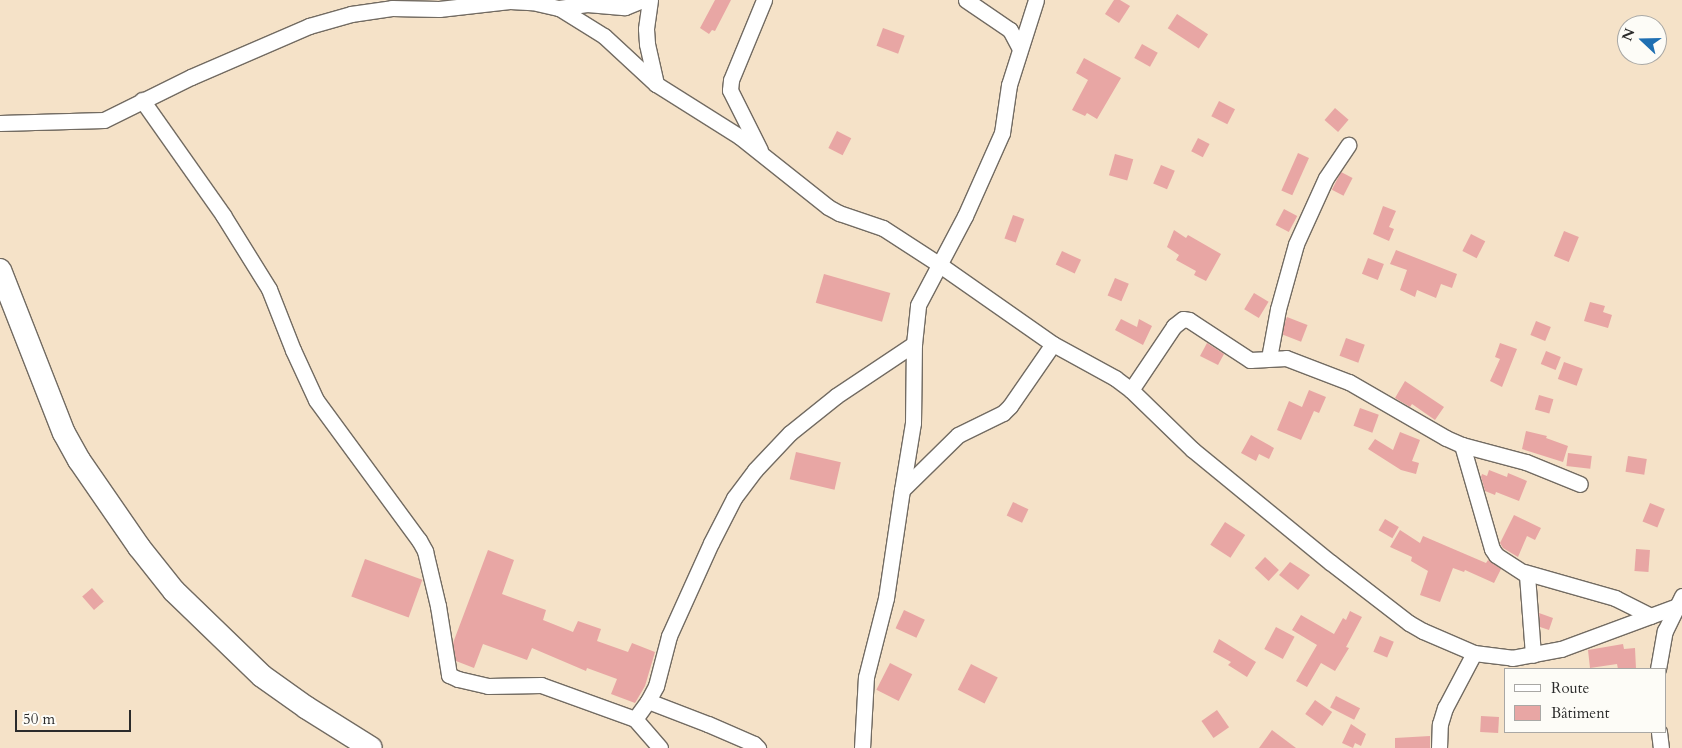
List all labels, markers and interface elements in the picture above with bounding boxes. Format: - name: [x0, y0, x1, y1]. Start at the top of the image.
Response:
- north arrow: [1617, 15, 1667, 65]
- text: N: [1617, 26, 1640, 44]
- legend: [1504, 668, 1667, 733]
- text: Route: [1551, 678, 1589, 698]
- scale bar: [18, 700, 134, 732]
- text: Bâtiment: [1551, 703, 1609, 723]
- text: 50 m: [23, 709, 55, 729]

